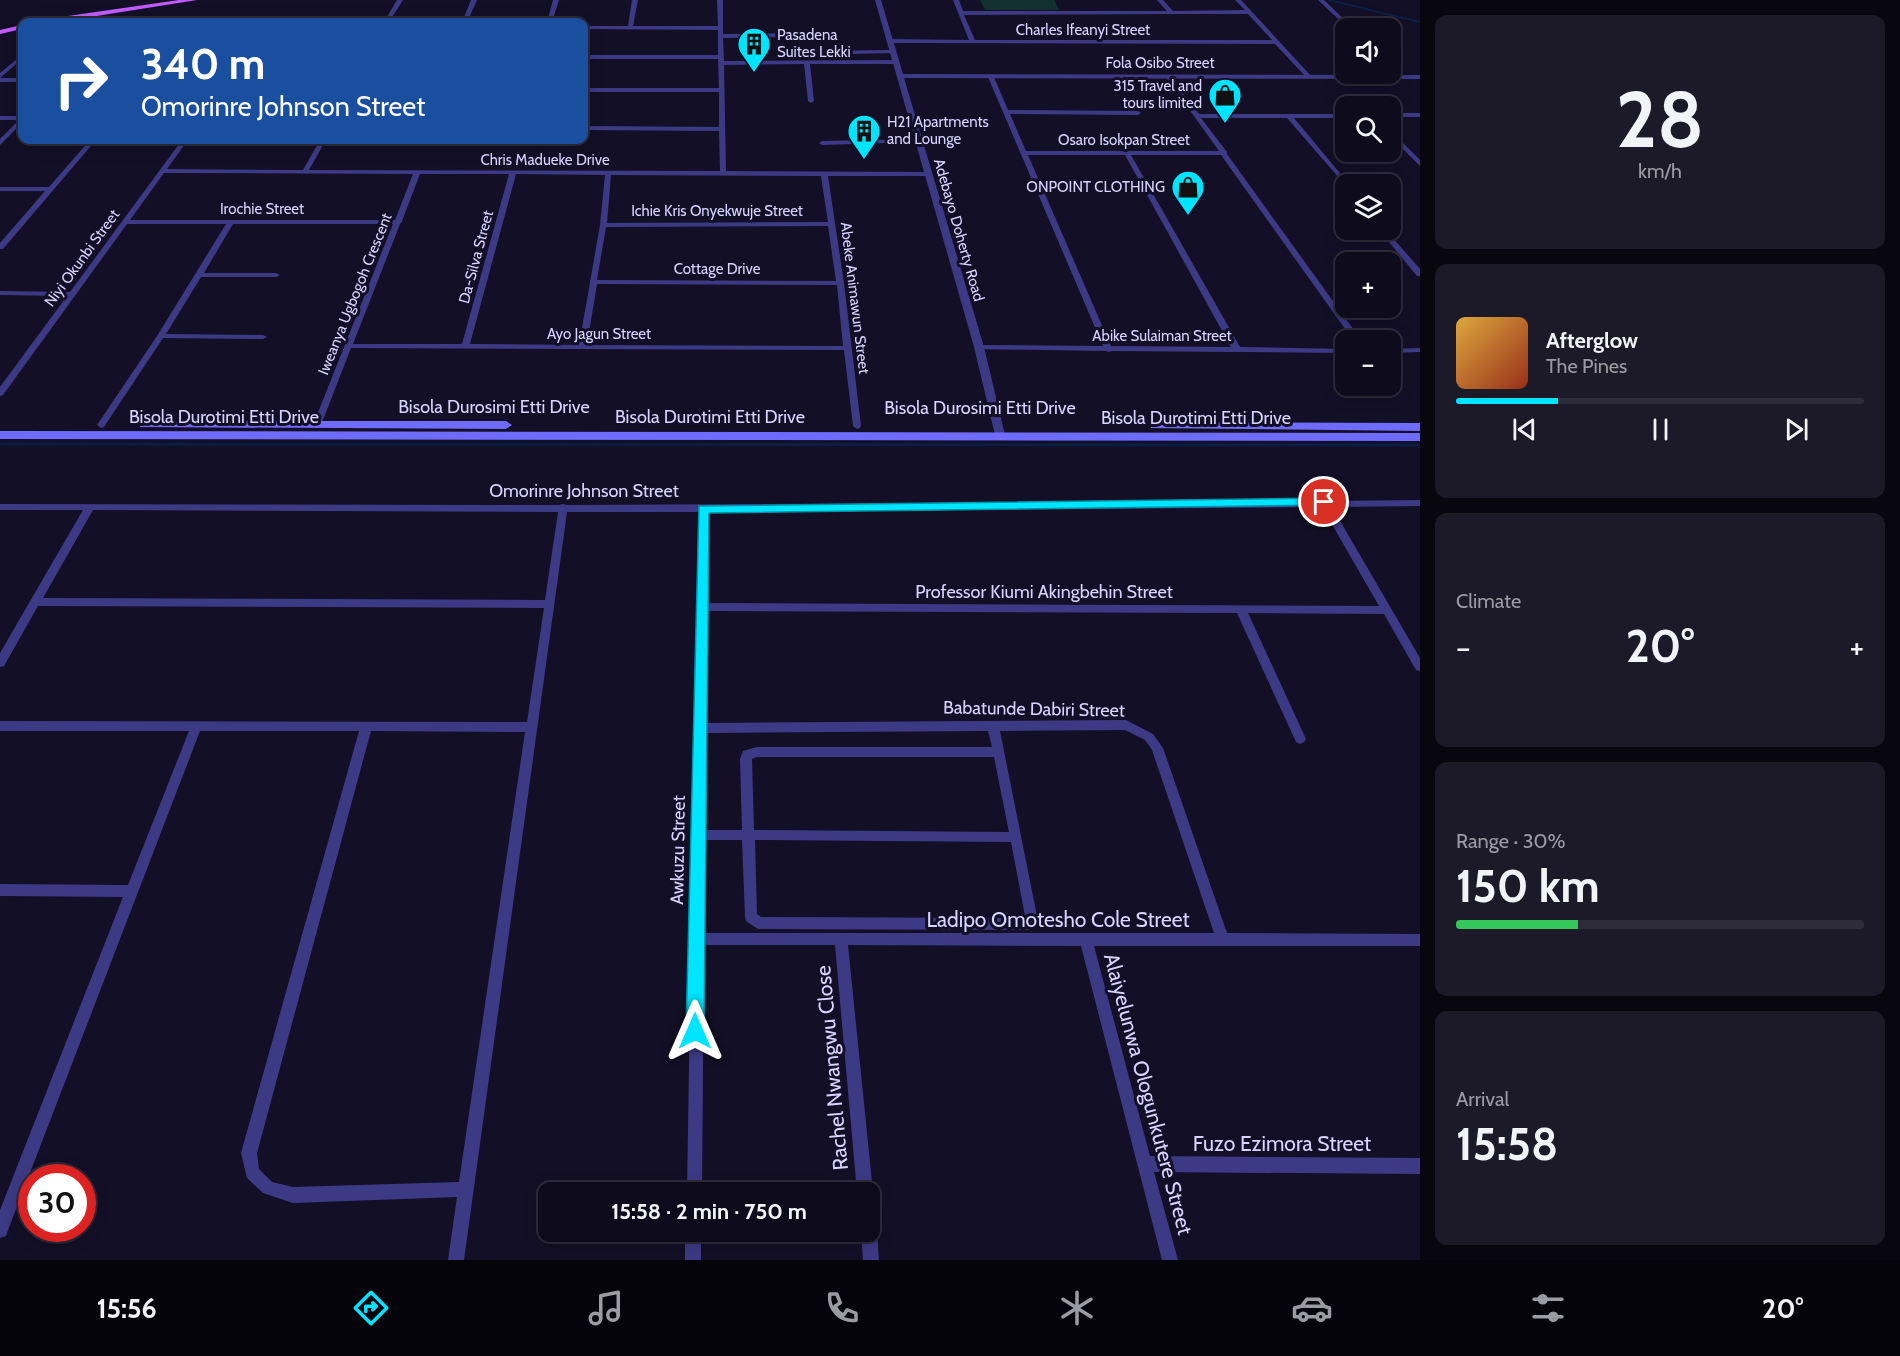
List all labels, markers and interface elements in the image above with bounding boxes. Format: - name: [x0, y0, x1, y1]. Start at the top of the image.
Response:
- map controls: [1335, 18, 1401, 396]
- button: sound: [1335, 18, 1401, 84]
- street label: Charles Ifeanyi Street: [1016, 21, 1150, 39]
- building icon: Pasadena Suites Lekki: [736, 26, 772, 73]
- place label: Pasadena Suites Lekki: [777, 26, 851, 61]
- text: 340 m: [141, 38, 265, 90]
- icon: right: [42, 42, 120, 120]
- street label: Fola Osibo Street: [1106, 54, 1214, 72]
- text: 28: [1616, 72, 1704, 167]
- place label: 315 Travel and tours limited: [1114, 77, 1202, 112]
- shop icon: 315 Travel and tours limited: [1207, 77, 1243, 124]
- text: Omorinre Johnson Street: [141, 90, 425, 123]
- button: search: [1335, 96, 1401, 162]
- building icon: H21 Apartments and Lounge: [846, 113, 882, 160]
- place label: H21 Apartments and Lounge: [887, 113, 989, 148]
- street label: Osaro Isokpan Street: [1058, 131, 1190, 149]
- street label: Chris Madueke Drive: [480, 151, 610, 169]
- street label: Adebayo Doherty Road: [930, 157, 988, 303]
- text: km/h: [1638, 159, 1682, 183]
- shop icon: ONPOINT CLOTHING: [1170, 169, 1206, 216]
- button: layers: [1335, 174, 1401, 240]
- place label: ONPOINT CLOTHING: [1026, 178, 1165, 196]
- street label: Irochie Street: [220, 200, 304, 218]
- street label: Ichie Kris Onyekwuje Street: [631, 202, 803, 220]
- street label: Niyi Okunbi Street: [41, 206, 123, 310]
- street label: Da-Silva Street: [455, 208, 497, 306]
- street label: Iweanya Ugbogoh Crescent: [314, 211, 396, 377]
- street label: Abeke Animawun Street: [837, 221, 873, 375]
- button: +: [1335, 252, 1401, 318]
- street label: Cottage Drive: [674, 260, 761, 278]
- street label: Ayo Jagun Street: [547, 325, 651, 343]
- street label: Abike Sulaiman Street: [1092, 327, 1232, 345]
- text: Afterglow: [1546, 327, 1638, 354]
- button: −: [1335, 330, 1401, 396]
- text: The Pines: [1546, 354, 1627, 378]
- street label: Bisola Durosimi Etti Drive: [398, 396, 590, 418]
- street label: Bisola Durosimi Etti Drive: [884, 397, 1076, 419]
- street label: Bisola Durotimi Etti Drive: [129, 406, 319, 428]
- street label: Bisola Durotimi Etti Drive: [615, 406, 805, 428]
- street label: Bisola Durotimi Etti Drive: [1101, 407, 1291, 429]
- icon: previous: [1508, 413, 1541, 446]
- icon: pause: [1644, 413, 1677, 446]
- icon: next: [1780, 413, 1813, 446]
- pin: [1298, 476, 1349, 527]
- street label: Omorinre Johnson Street: [489, 480, 679, 502]
- icon: arrive: [1307, 485, 1340, 518]
- street label: Professor Kiumi Akingbehin Street: [915, 581, 1173, 603]
- text: Climate: [1456, 589, 1521, 613]
- text: 20°: [1626, 619, 1694, 673]
- text: −: [1456, 627, 1471, 667]
- text: +: [1849, 627, 1864, 667]
- street label: Babatunde Dabiri Street: [943, 696, 1125, 722]
- street label: Awkuzu Street: [666, 795, 690, 905]
- text: Range · 30%: [1456, 829, 1565, 853]
- text: 150 km: [1456, 859, 1600, 913]
- street label: Ladipo Omotesho Cole Street: [926, 907, 1190, 932]
- street label: Alaiyelunwa Ologunkutere Street: [1099, 950, 1198, 1237]
- street label: Rachel Nwangwu Close: [810, 964, 853, 1172]
- position arrow: [663, 999, 727, 1063]
- text: Arrival: [1456, 1087, 1509, 1111]
- text: 15:58: [1456, 1117, 1558, 1171]
- street label: Fuzo Ezimora Street: [1193, 1131, 1371, 1156]
- speed limit sign: 30: [18, 1164, 96, 1242]
- text: 15:58 · 2 min · 750 m: [611, 1198, 807, 1225]
- icon: directions: [350, 1287, 392, 1329]
- icon: music: [585, 1287, 627, 1329]
- icon: phone: [821, 1287, 863, 1329]
- icon: climate: [1056, 1287, 1098, 1329]
- icon: car: [1291, 1287, 1333, 1329]
- icon: filters: [1527, 1287, 1569, 1329]
- text: 15:56: [97, 1292, 157, 1325]
- text: 20°: [1762, 1292, 1803, 1325]

